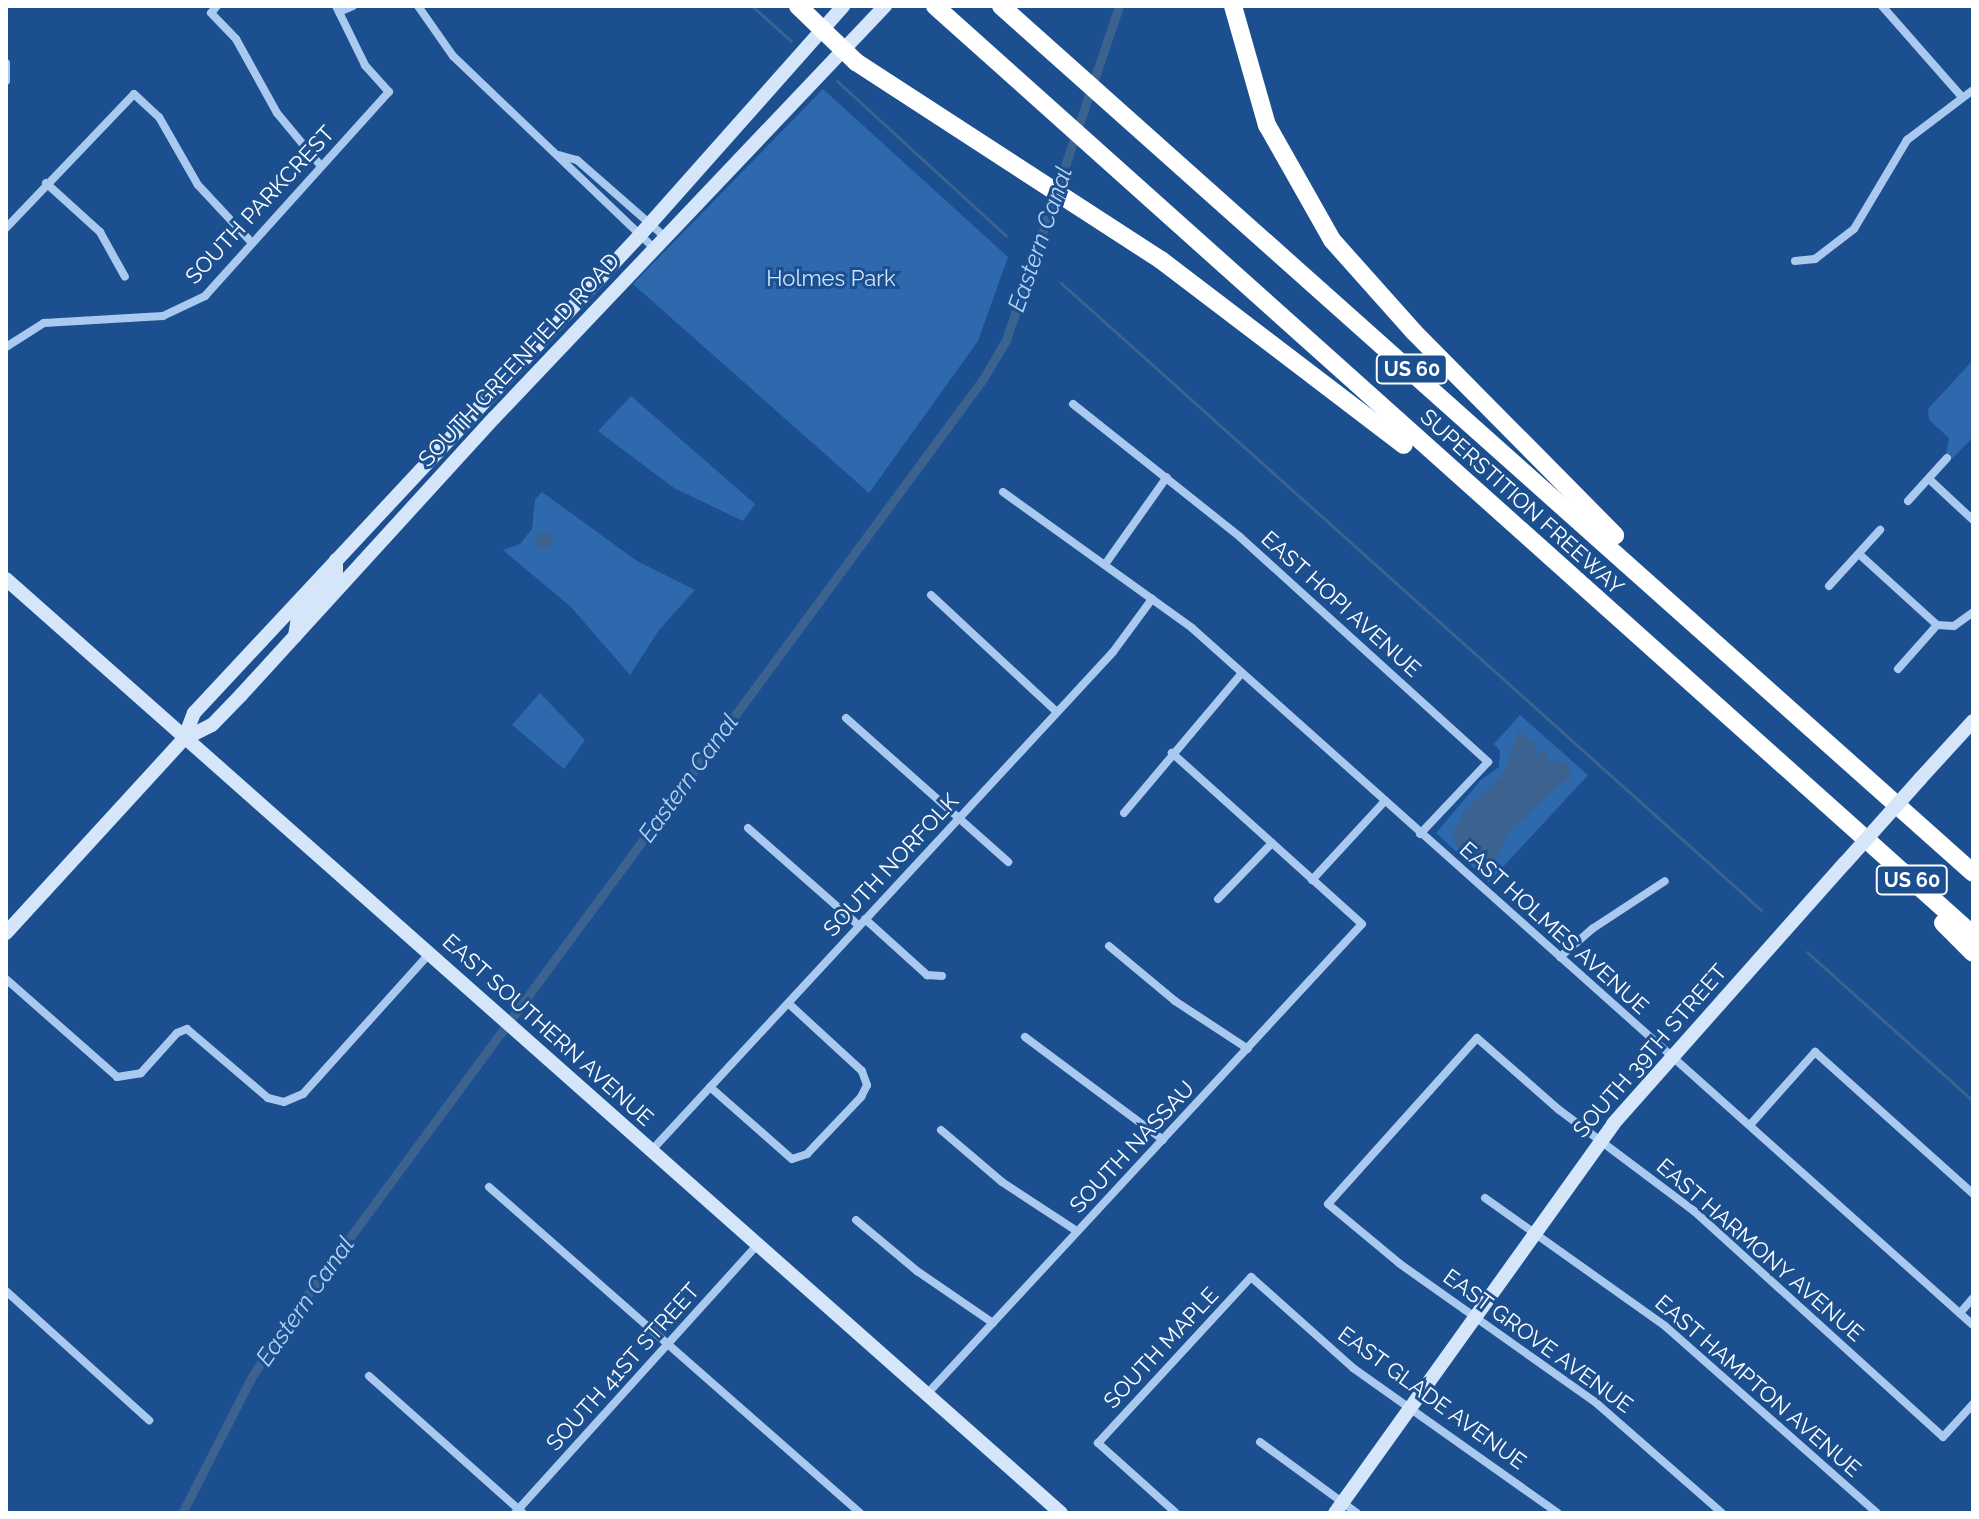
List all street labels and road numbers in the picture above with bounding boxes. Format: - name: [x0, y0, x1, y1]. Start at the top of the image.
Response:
- street label: SOUTH PARKCREST: [180, 121, 340, 289]
- street label: SOUTH GREENFIELD ROAD: [413, 248, 625, 472]
- road number: US 60: [1374, 353, 1450, 385]
- street label: SUPERSTITION FREEWAY: [1415, 404, 1629, 600]
- street label: EAST HOPI AVENUE: [1255, 525, 1427, 683]
- street label: SOUTH NORFOLK: [818, 788, 964, 942]
- street label: EAST HOLMES AVENUE: [1454, 836, 1654, 1020]
- road number: US 60: [1874, 864, 1950, 896]
- street label: EAST SOUTHERN AVENUE: [437, 928, 659, 1132]
- street label: SOUTH 39TH STREET: [1567, 959, 1733, 1143]
- street label: SOUTH NASSAU: [1064, 1076, 1200, 1218]
- street label: EAST HARMONY AVENUE: [1650, 1152, 1870, 1348]
- street label: EAST GROVE AVENUE: [1437, 1263, 1639, 1419]
- street label: SOUTH 41ST STREET: [541, 1278, 705, 1456]
- street label: SOUTH MAPLE: [1098, 1282, 1224, 1414]
- street label: EAST HAMPTON AVENUE: [1649, 1289, 1867, 1483]
- street label: EAST GLADE AVENUE: [1332, 1320, 1532, 1476]

